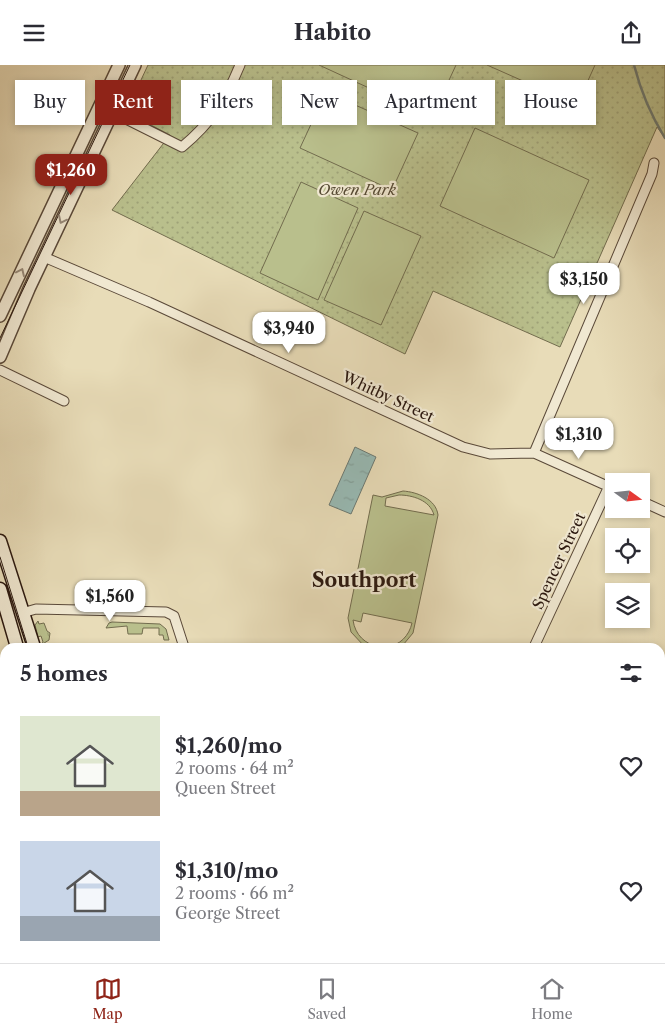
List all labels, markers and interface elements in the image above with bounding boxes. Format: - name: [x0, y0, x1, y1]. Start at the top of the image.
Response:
- icon: menu: [20, 19, 48, 47]
- text: Habito: [294, 19, 371, 46]
- icon: share: [617, 19, 645, 47]
- chip: Buy: [15, 80, 85, 125]
- chip: Rent: [95, 80, 171, 125]
- chip: Filters: [181, 80, 272, 125]
- chip: New: [282, 80, 357, 125]
- chip: Apartment: [367, 80, 495, 125]
- chip: House: [505, 80, 596, 125]
- pin: $1,260: [30, 153, 112, 196]
- text: $1,260: [46, 160, 96, 180]
- park label: Owen Park: [318, 180, 396, 199]
- one-way arrow: [57, 215, 68, 224]
- pin: $3,150: [543, 263, 625, 305]
- one-way arrow: [15, 268, 25, 277]
- text: $3,150: [560, 269, 608, 289]
- pin: $3,940: [248, 311, 330, 354]
- text: $3,940: [263, 318, 315, 338]
- street label: Whitby Street: [338, 367, 438, 426]
- pin: $1,310: [538, 417, 620, 460]
- text: $1,310: [556, 424, 602, 444]
- north arrow: [605, 473, 650, 517]
- map controls: [605, 473, 650, 628]
- street label: Spencer Street: [528, 509, 590, 612]
- button: locate: [605, 528, 650, 573]
- district label: Southport: [312, 568, 416, 592]
- pin: $1,560: [69, 579, 151, 622]
- button: layers: [605, 583, 650, 628]
- text: $1,560: [85, 586, 135, 606]
- icon: filters: [617, 659, 645, 687]
- text: 5 homes: [20, 661, 108, 686]
- text: $1,260/mo: [175, 733, 282, 758]
- icon: home: [60, 736, 120, 796]
- icon: heart: [617, 752, 645, 780]
- text: 2 rooms · 64 m²: [175, 758, 294, 778]
- text: Queen Street: [175, 778, 276, 798]
- text: $1,310/mo: [175, 858, 278, 883]
- icon: home: [60, 861, 120, 921]
- icon: heart: [617, 877, 645, 905]
- text: 2 rooms · 66 m²: [175, 883, 294, 903]
- text: George Street: [175, 903, 280, 923]
- tab: Map: [92, 975, 123, 1023]
- tab: Saved: [308, 975, 346, 1023]
- tab: Home: [531, 975, 572, 1023]

